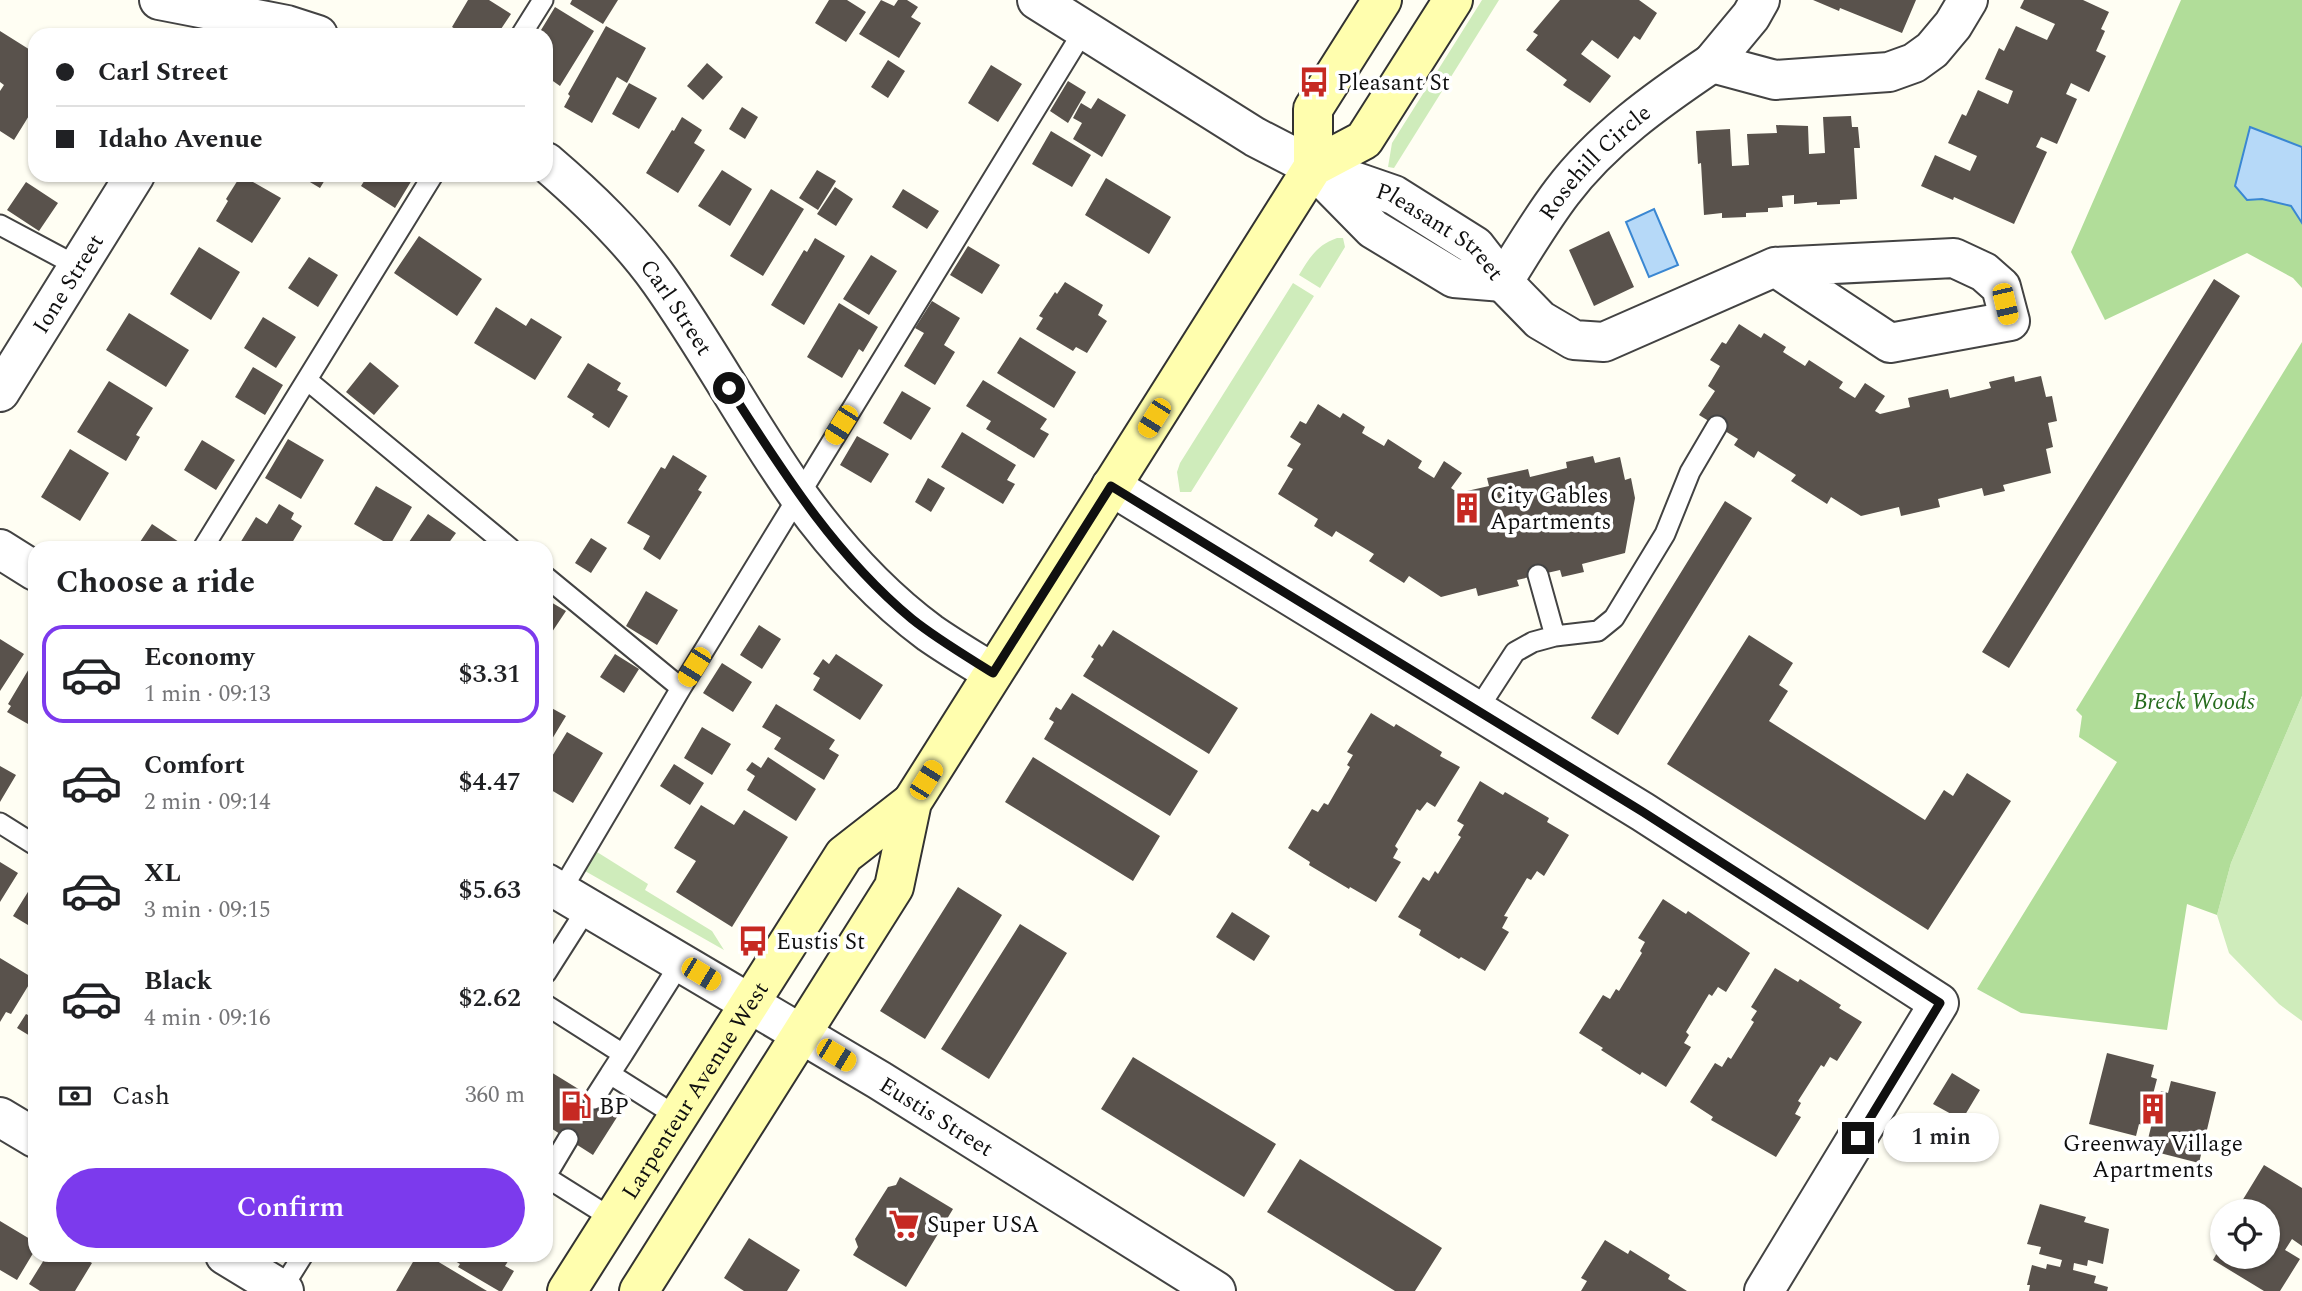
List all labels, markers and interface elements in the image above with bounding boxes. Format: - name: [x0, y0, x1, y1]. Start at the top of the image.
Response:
- text: Carl Street: [98, 52, 228, 92]
- bus stop icon: Pleasant St: [1297, 65, 1331, 99]
- place label: Pleasant St: [1337, 66, 1450, 101]
- street label: Rosehill Circle: [1531, 96, 1659, 228]
- text: Idaho Avenue: [98, 119, 263, 159]
- street label: Pleasant Street: [1371, 174, 1512, 289]
- street label: Ione Street: [24, 227, 113, 341]
- street label: Carl Street: [630, 252, 721, 363]
- car: [1991, 281, 2020, 327]
- route start: [713, 372, 745, 404]
- car: [1134, 395, 1175, 441]
- car: [821, 402, 862, 448]
- place label: City Gables Apartments: [1490, 479, 1612, 540]
- building icon: City Gables Apartments: [1450, 491, 1484, 525]
- text: Choose a ride: [56, 558, 255, 607]
- text: Economy: [144, 637, 254, 677]
- icon: car: [60, 643, 123, 706]
- car: [674, 644, 715, 690]
- text: $3.31: [458, 654, 521, 694]
- text: 1 min · 09:13: [144, 677, 271, 712]
- park label: Breck Woods: [2133, 685, 2255, 720]
- text: Comfort: [144, 745, 245, 785]
- icon: car: [60, 751, 123, 814]
- car: [906, 757, 947, 803]
- text: $4.47: [458, 762, 521, 802]
- text: 2 min · 09:14: [144, 785, 271, 820]
- text: XL: [144, 853, 181, 893]
- icon: car: [60, 859, 123, 922]
- text: $5.63: [458, 870, 521, 910]
- text: 3 min · 09:15: [144, 893, 271, 928]
- bus stop icon: Eustis St: [736, 924, 770, 958]
- place label: Eustis St: [776, 925, 865, 960]
- car: [678, 954, 725, 994]
- text: Black: [144, 961, 212, 1001]
- icon: car: [60, 967, 123, 1030]
- street label: Larpenteur Avenue West: [613, 975, 778, 1207]
- text: $2.62: [458, 978, 521, 1018]
- text: 4 min · 09:16: [144, 1001, 271, 1036]
- car: [813, 1035, 860, 1075]
- street label: Eustis Street: [872, 1068, 1000, 1166]
- text: Cash: [112, 1076, 170, 1116]
- icon: cash: [56, 1077, 94, 1115]
- text: 360 m: [465, 1078, 525, 1113]
- fuel station icon: BP: [559, 1089, 593, 1123]
- place label: BP: [599, 1090, 629, 1125]
- building icon: Greenway Village Apartments: [2136, 1092, 2170, 1126]
- callout: 1 min: [1882, 1114, 1998, 1162]
- text: 1 min: [1911, 1120, 1971, 1155]
- route end: [1842, 1122, 1874, 1154]
- place label: Greenway Village Apartments: [2063, 1127, 2243, 1188]
- button: Confirm: [56, 1168, 525, 1248]
- map controls: [2210, 1199, 2280, 1269]
- button: locate: [2210, 1199, 2280, 1269]
- supermarket icon: Super USA: [887, 1207, 921, 1241]
- place label: Super USA: [927, 1208, 1039, 1243]

